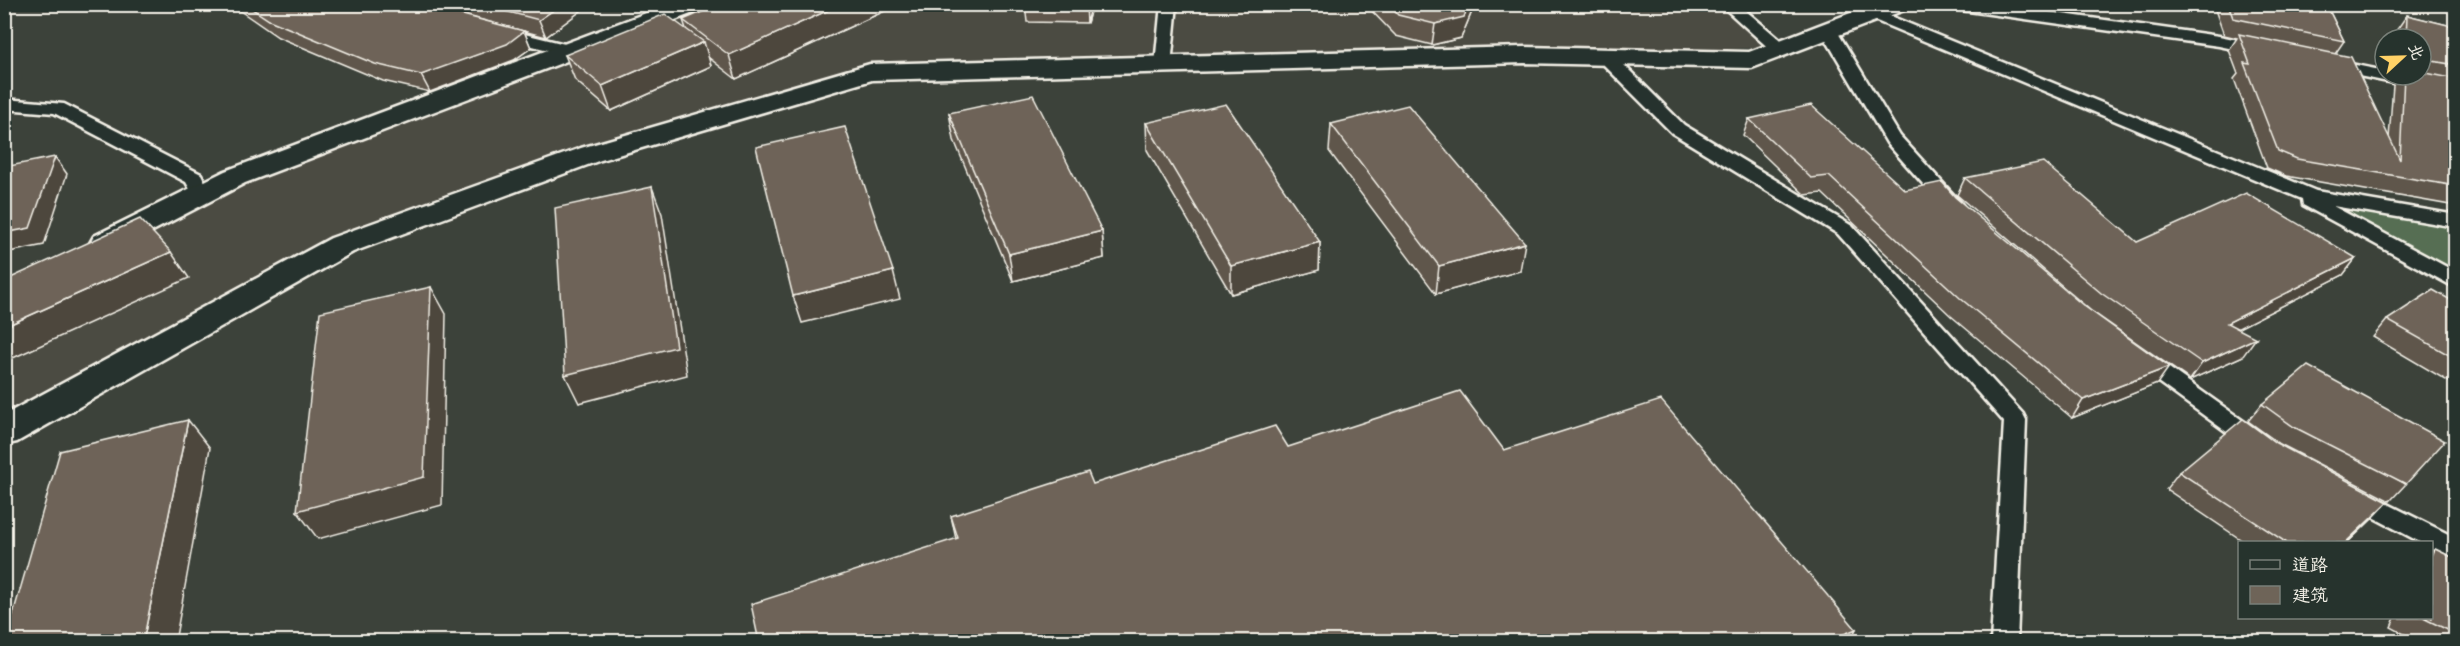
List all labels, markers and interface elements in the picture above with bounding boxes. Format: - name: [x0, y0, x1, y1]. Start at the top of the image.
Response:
- north arrow: [2373, 27, 2433, 87]
- text: 北: [2404, 40, 2430, 63]
- legend: [2238, 541, 2433, 619]
- text: 道路: [2292, 552, 2328, 577]
- text: 建筑: [2292, 582, 2328, 607]

